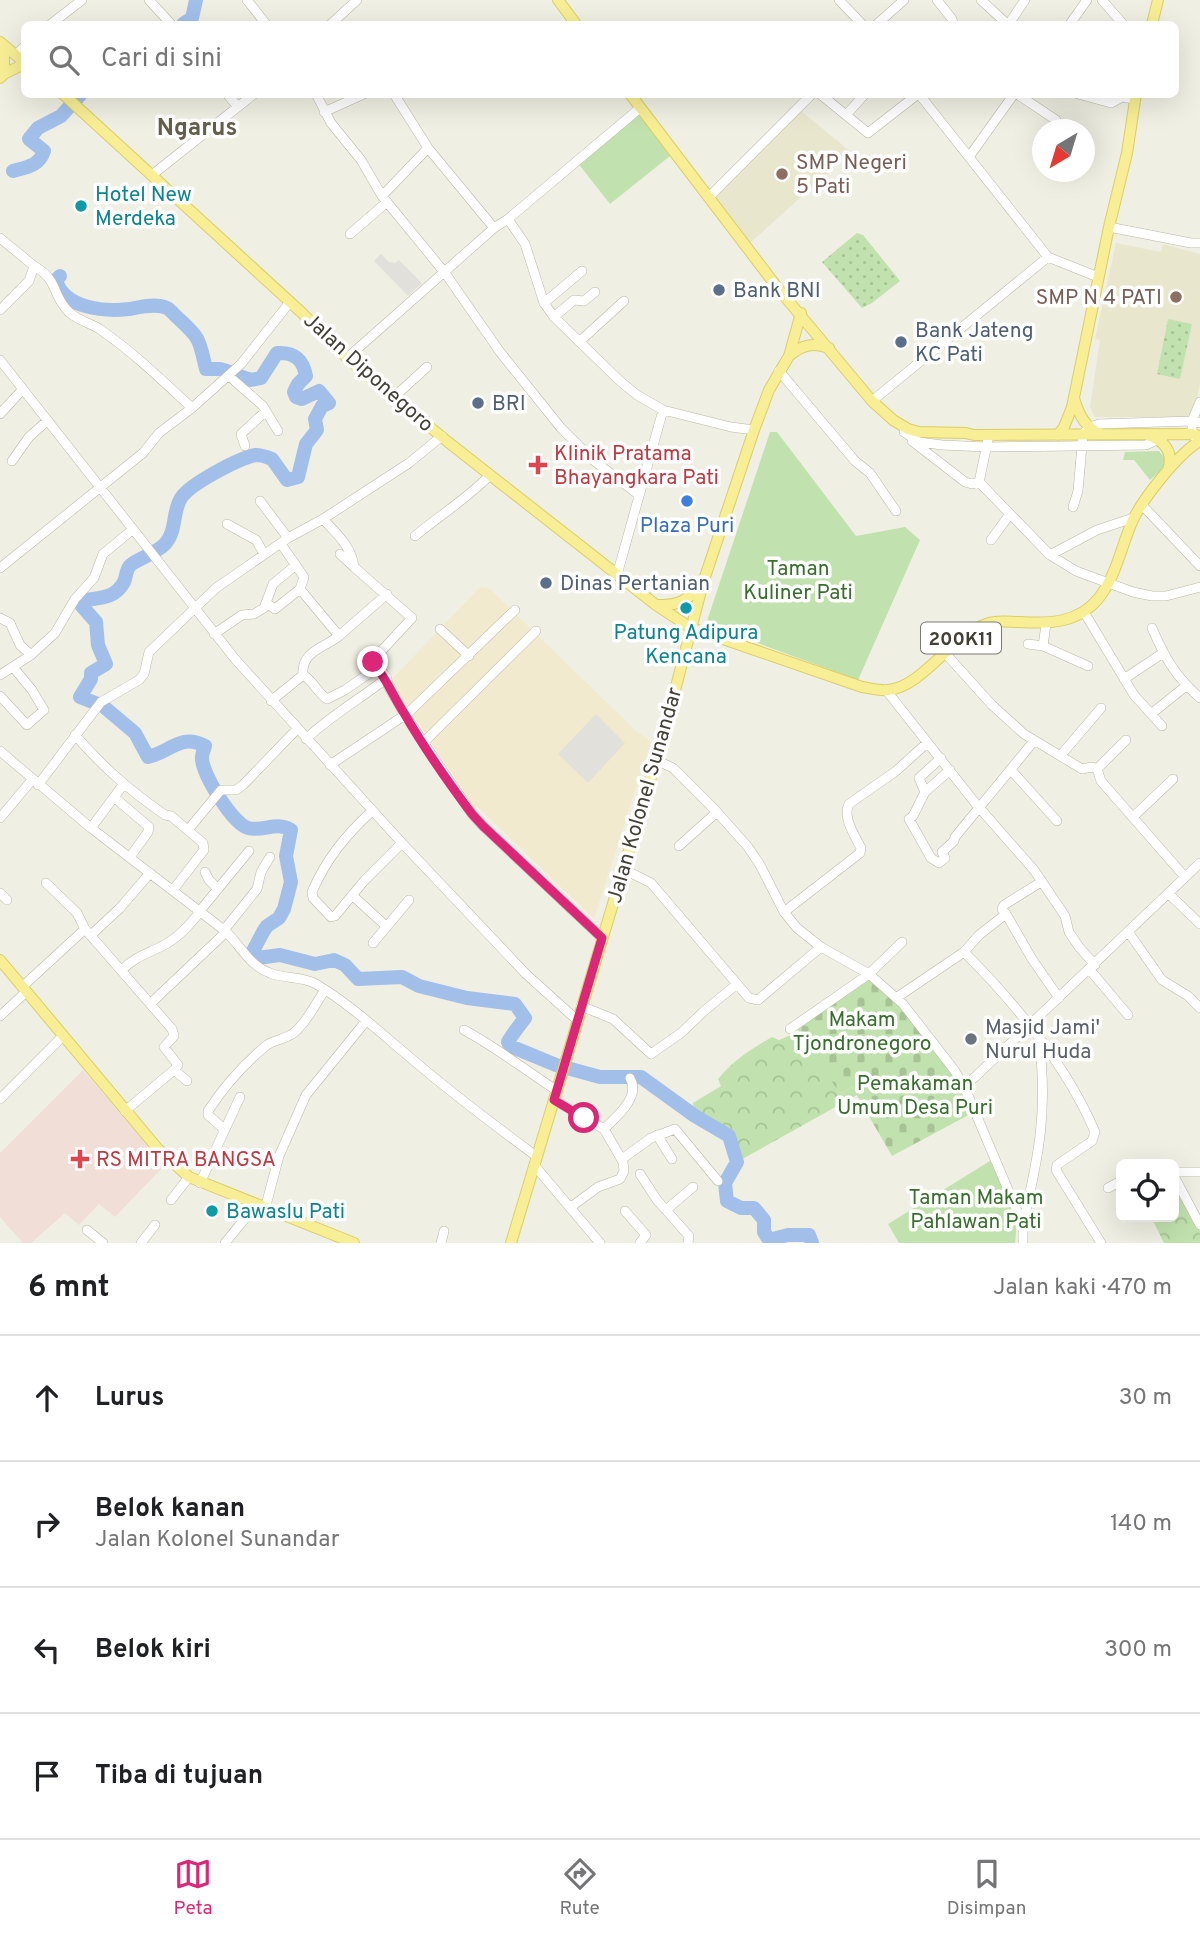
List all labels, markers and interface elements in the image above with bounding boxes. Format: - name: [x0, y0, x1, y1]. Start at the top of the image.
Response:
- search box: [21, 21, 1179, 98]
- icon: search: [45, 41, 83, 79]
- text: Cari di sini: [101, 43, 222, 76]
- district label: Ngarus: [157, 114, 237, 144]
- north arrow: [1032, 119, 1095, 182]
- place label: SMP Negeri 5 Pati: [796, 150, 907, 201]
- marker: SMP Negeri 5 Pati: [774, 166, 790, 182]
- place label: Hotel New Merdeka: [95, 182, 192, 233]
- marker: Hotel New Merdeka: [73, 198, 89, 214]
- place label: Bank BNI: [733, 278, 821, 305]
- marker: Bank BNI: [711, 282, 727, 298]
- place label: SMP N 4 PATI: [1036, 285, 1162, 312]
- marker: SMP N 4 PATI: [1168, 289, 1184, 305]
- street label: Jalan Diponegoro: [297, 308, 439, 439]
- place label: Bank Jateng KC Pati: [915, 318, 1034, 369]
- marker: Bank Jateng KC Pati: [893, 334, 909, 350]
- place label: BRI: [492, 391, 526, 418]
- marker: BRI: [470, 395, 486, 411]
- place label: Klinik Pratama Bhayangkara Pati: [554, 441, 719, 492]
- marker: Klinik Pratama Bhayangkara Pati: [528, 455, 548, 475]
- marker: Plaza Puri: [679, 493, 695, 509]
- place label: Plaza Puri: [640, 513, 734, 540]
- park label: Taman Kuliner Pati: [743, 556, 853, 607]
- place label: Dinas Pertanian: [560, 571, 710, 598]
- marker: Dinas Pertanian: [538, 575, 554, 591]
- marker: Patung Adipura Kencana: [678, 600, 694, 616]
- place label: Patung Adipura Kencana: [614, 620, 758, 671]
- road number: 200K11: [921, 622, 1001, 653]
- route end: [357, 646, 388, 677]
- street label: Jalan Kolonel Sunandar: [602, 684, 689, 906]
- park label: Makam Tjondronegoro: [793, 1007, 931, 1058]
- place label: Masjid Jami' Nurul Huda: [985, 1015, 1100, 1066]
- marker: Masjid Jami' Nurul Huda: [963, 1031, 979, 1047]
- park label: Pemakaman Umum Desa Puri: [837, 1071, 993, 1122]
- route start: [568, 1102, 599, 1133]
- place label: RS MITRA BANGSA: [96, 1147, 276, 1174]
- marker: RS MITRA BANGSA: [70, 1149, 90, 1169]
- map controls: [1116, 1159, 1179, 1222]
- button: locate: [1116, 1159, 1179, 1222]
- park label: Taman Makam Pahlawan Pati: [908, 1185, 1044, 1236]
- place label: Bawaslu Pati: [226, 1199, 345, 1226]
- marker: Bawaslu Pati: [204, 1203, 220, 1219]
- text: 6 mnt: [28, 1270, 109, 1307]
- text: Jalan kaki · 470 m: [993, 1274, 1172, 1303]
- icon: ahead: [28, 1379, 66, 1417]
- text: Lurus: [95, 1382, 164, 1415]
- text: 30 m: [1119, 1384, 1172, 1413]
- text: Belok kanan: [95, 1493, 245, 1526]
- icon: right: [28, 1505, 66, 1543]
- text: 140 m: [1110, 1510, 1172, 1539]
- text: Jalan Kolonel Sunandar: [95, 1526, 340, 1555]
- icon: left: [28, 1631, 66, 1669]
- text: Belok kiri: [95, 1634, 211, 1667]
- text: 300 m: [1104, 1636, 1172, 1665]
- icon: arrive: [28, 1757, 66, 1795]
- text: Tiba di tujuan: [95, 1760, 263, 1793]
- tab: Peta: [173, 1855, 213, 1921]
- tab: Rute: [559, 1855, 600, 1921]
- tab: Disimpan: [947, 1855, 1027, 1921]

